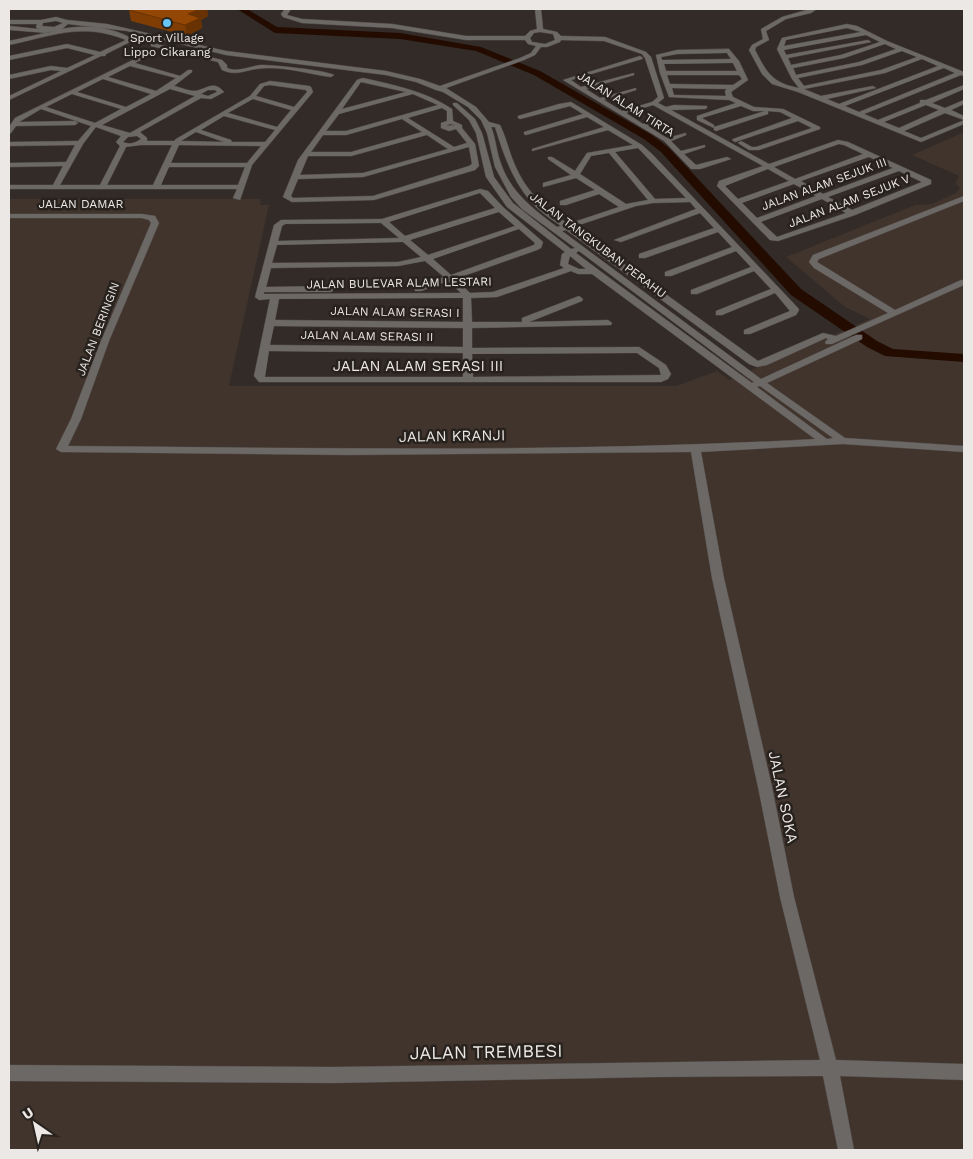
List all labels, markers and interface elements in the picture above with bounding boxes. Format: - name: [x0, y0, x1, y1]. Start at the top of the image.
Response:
- marker: Sport Village Lippo Cikarang: [161, 17, 173, 29]
- place label: Sport Village Lippo Cikarang: [124, 31, 211, 59]
- street label: JALAN ALAM TIRTA: [575, 68, 677, 140]
- street label: JALAN ALAM SEJUK III: [759, 155, 889, 213]
- street label: JALAN ALAM SEJUK V: [786, 171, 912, 231]
- street label: JALAN TANGKUBAN PERAHU: [527, 189, 669, 301]
- street label: JALAN DAMAR: [39, 197, 123, 211]
- street label: JALAN BULEVAR ALAM LESTARI: [306, 274, 492, 292]
- street label: JALAN BERINGIN: [74, 280, 122, 378]
- street label: JALAN ALAM SERASI I: [330, 304, 460, 320]
- street label: JALAN ALAM SERASI II: [300, 328, 434, 344]
- street label: JALAN ALAM SERASI III: [333, 357, 503, 375]
- street label: JALAN KRANJI: [398, 426, 506, 446]
- street label: JALAN SOKA: [764, 749, 802, 845]
- street label: JALAN TREMBESI: [409, 1040, 563, 1063]
- north arrow: [10, 1099, 60, 1149]
- text: U: [19, 1104, 36, 1123]

